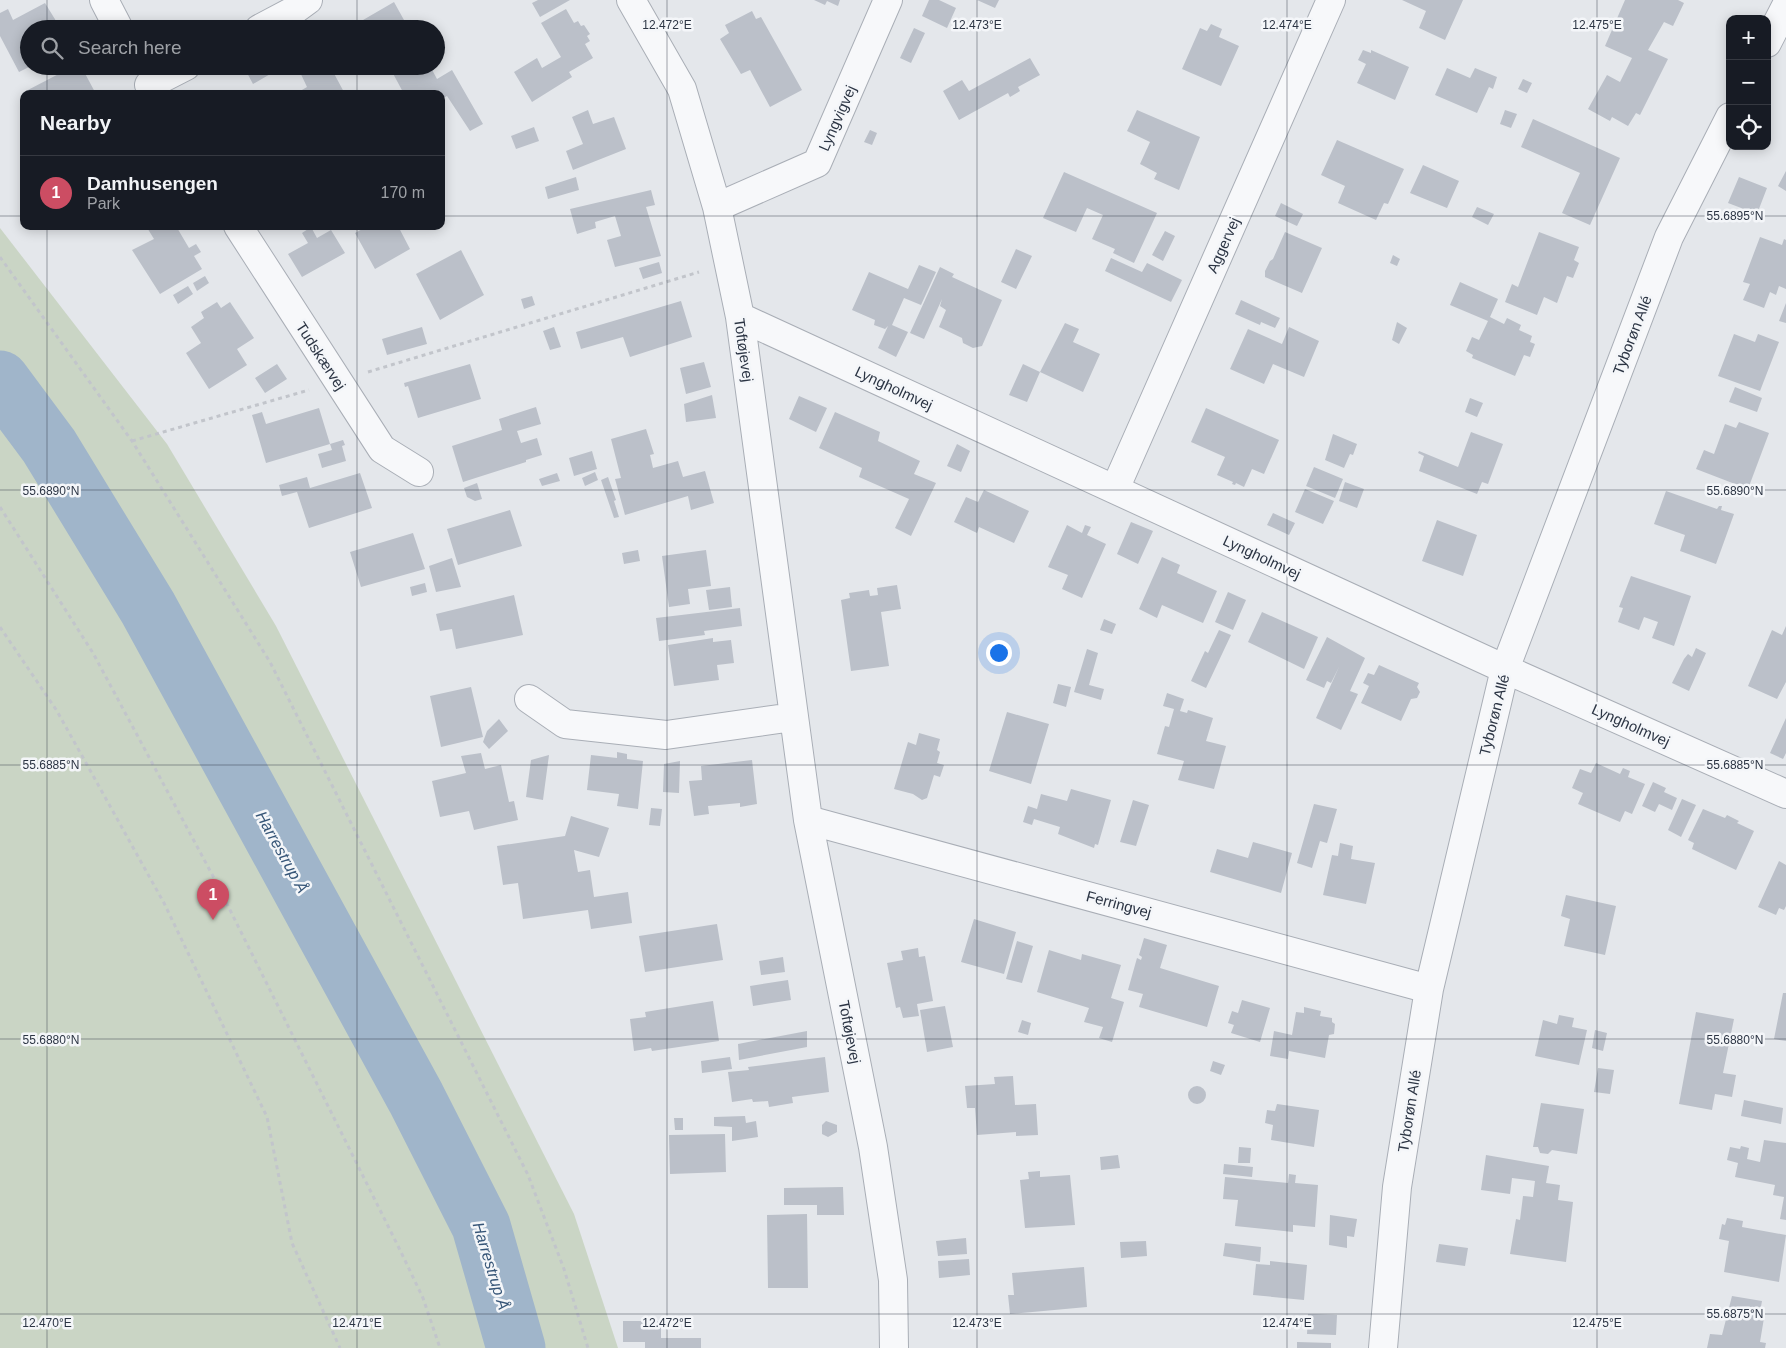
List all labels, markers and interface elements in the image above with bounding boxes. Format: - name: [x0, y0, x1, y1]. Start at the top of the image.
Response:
- map controls: [1726, 15, 1771, 150]
- button: +: [1726, 15, 1771, 60]
- text: 12.472°E: [642, 18, 692, 32]
- text: 12.473°E: [952, 18, 1002, 32]
- text: 12.474°E: [1262, 18, 1312, 32]
- text: 12.475°E: [1572, 18, 1622, 32]
- search box: [20, 20, 445, 75]
- icon: search: [38, 34, 66, 62]
- text: Search here: [78, 37, 182, 58]
- button: −: [1726, 60, 1771, 105]
- street label: Lyngvigvej: [815, 82, 859, 154]
- button: locate: [1726, 105, 1771, 150]
- text: Nearby: [40, 111, 111, 134]
- text: Damhusengen: [87, 173, 218, 194]
- text: 1: [52, 184, 60, 201]
- text: 170 m: [381, 184, 425, 201]
- text: Park: [87, 195, 120, 212]
- text: 55.6895°N: [1707, 209, 1763, 223]
- street label: Aggervej: [1203, 215, 1243, 275]
- street label: Tyborøn Allé: [1609, 293, 1655, 377]
- street label: Toftøjevej: [731, 317, 757, 383]
- street label: Tudskærvej: [293, 319, 349, 393]
- street label: Lyngholmvej: [852, 363, 936, 413]
- text: 55.6890°N: [23, 484, 79, 498]
- text: 55.6890°N: [1707, 484, 1763, 498]
- street label: Lyngholmvej: [1220, 532, 1304, 582]
- your location: [986, 640, 1012, 666]
- street label: Tyborøn Allé: [1476, 672, 1512, 758]
- street label: Lyngholmvej: [1589, 700, 1673, 750]
- text: 55.6885°N: [23, 758, 79, 772]
- text: 55.6885°N: [1707, 758, 1763, 772]
- water label: Harrestrup Å: [253, 808, 312, 896]
- pin: 1: [197, 879, 229, 920]
- street label: Ferringvej: [1085, 887, 1153, 921]
- street label: Toftøjevej: [836, 999, 864, 1065]
- text: 55.6880°N: [23, 1033, 79, 1047]
- text: 55.6880°N: [1707, 1033, 1763, 1047]
- street label: Tyborøn Allé: [1394, 1068, 1424, 1154]
- water label: Harrestrup Å: [470, 1220, 513, 1312]
- text: 55.6875°N: [1707, 1307, 1763, 1321]
- text: 12.470°E: [22, 1316, 72, 1330]
- text: 12.471°E: [332, 1316, 382, 1330]
- text: 12.472°E: [642, 1316, 692, 1330]
- text: 12.473°E: [952, 1316, 1002, 1330]
- text: 12.474°E: [1262, 1316, 1312, 1330]
- text: 12.475°E: [1572, 1316, 1622, 1330]

